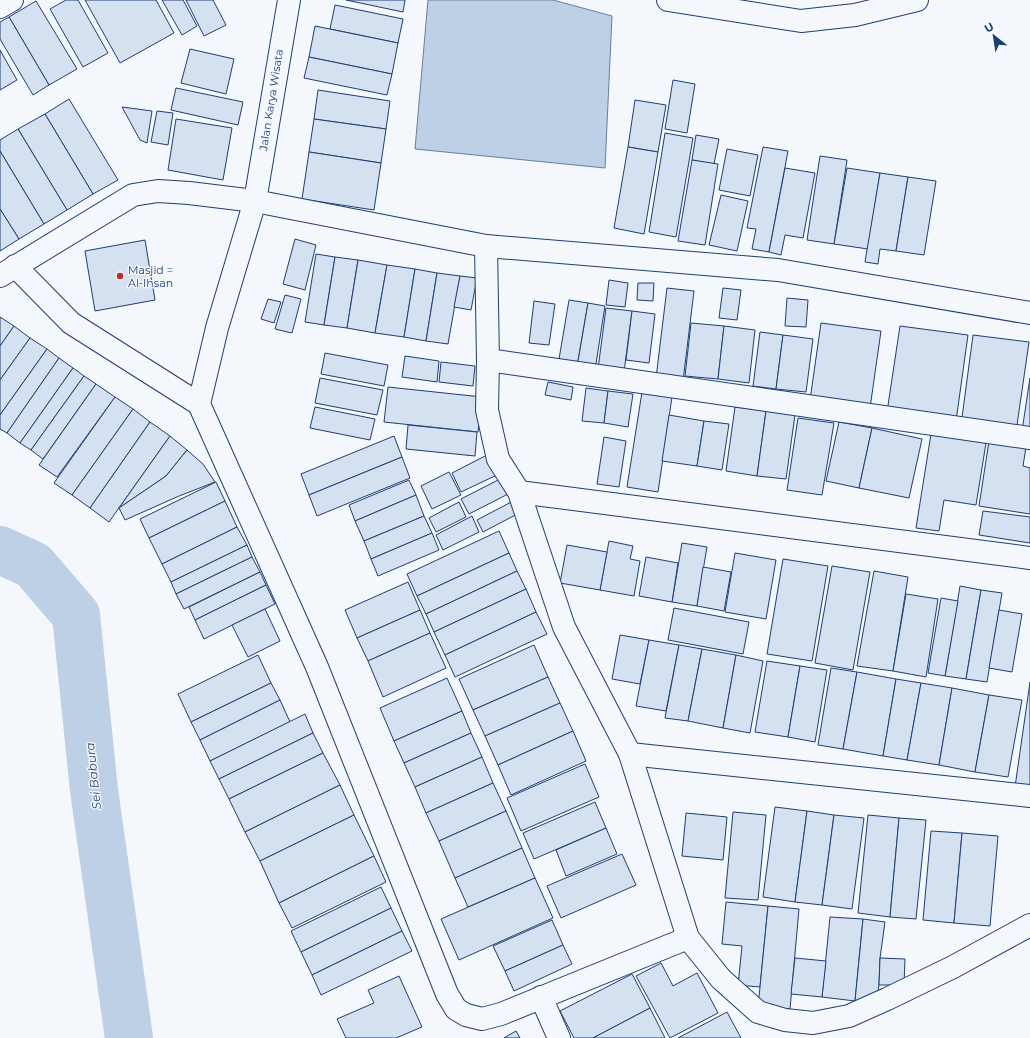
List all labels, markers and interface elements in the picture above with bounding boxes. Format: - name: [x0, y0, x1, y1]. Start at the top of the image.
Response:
- north arrow: [974, 16, 1014, 56]
- text: U: [982, 19, 996, 36]
- street label: Jalan Karya Wisata: [256, 48, 286, 153]
- place label: Masjid = Al-Ihsan: [128, 263, 173, 290]
- marker: Masjid = Al-Ihsan: [115, 271, 125, 281]
- water label: Sei Babura: [82, 742, 104, 810]

